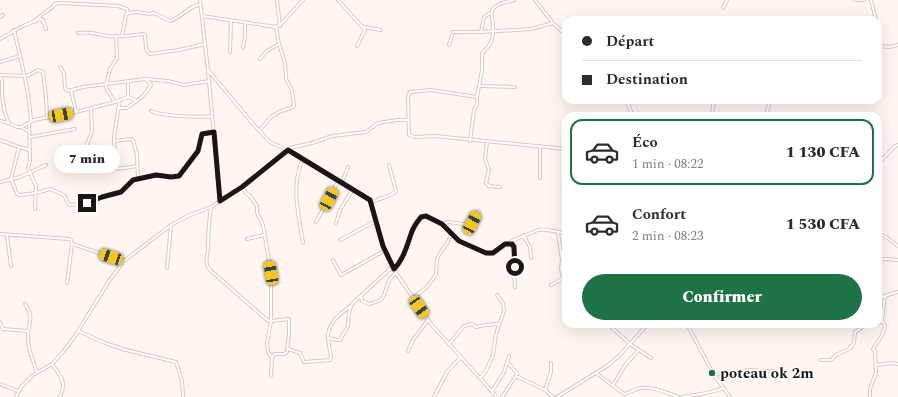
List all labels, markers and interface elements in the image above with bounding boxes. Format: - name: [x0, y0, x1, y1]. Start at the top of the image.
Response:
- text: Départ: [606, 30, 654, 53]
- text: Destination: [606, 68, 688, 91]
- car: [48, 107, 74, 123]
- text: Éco: [632, 131, 658, 154]
- icon: car: [584, 134, 620, 170]
- text: 1 130 CFA: [786, 141, 860, 164]
- callout: 7 min: [54, 145, 120, 173]
- text: 7 min: [69, 149, 105, 169]
- text: 1 min · 08:22: [632, 154, 704, 174]
- car: [318, 186, 340, 212]
- route end: [78, 194, 96, 212]
- text: Confort: [632, 203, 686, 226]
- icon: car: [584, 206, 620, 242]
- car: [461, 210, 483, 236]
- text: 1 530 CFA: [786, 213, 860, 236]
- text: 2 min · 08:23: [632, 226, 704, 246]
- car: [98, 248, 124, 266]
- route start: [506, 258, 524, 276]
- car: [263, 260, 279, 286]
- button: Confirmer: [582, 274, 862, 320]
- car: [407, 294, 431, 320]
- place label: poteau ok 2m: [720, 362, 814, 385]
- marker: poteau ok 2m: [707, 368, 717, 378]

